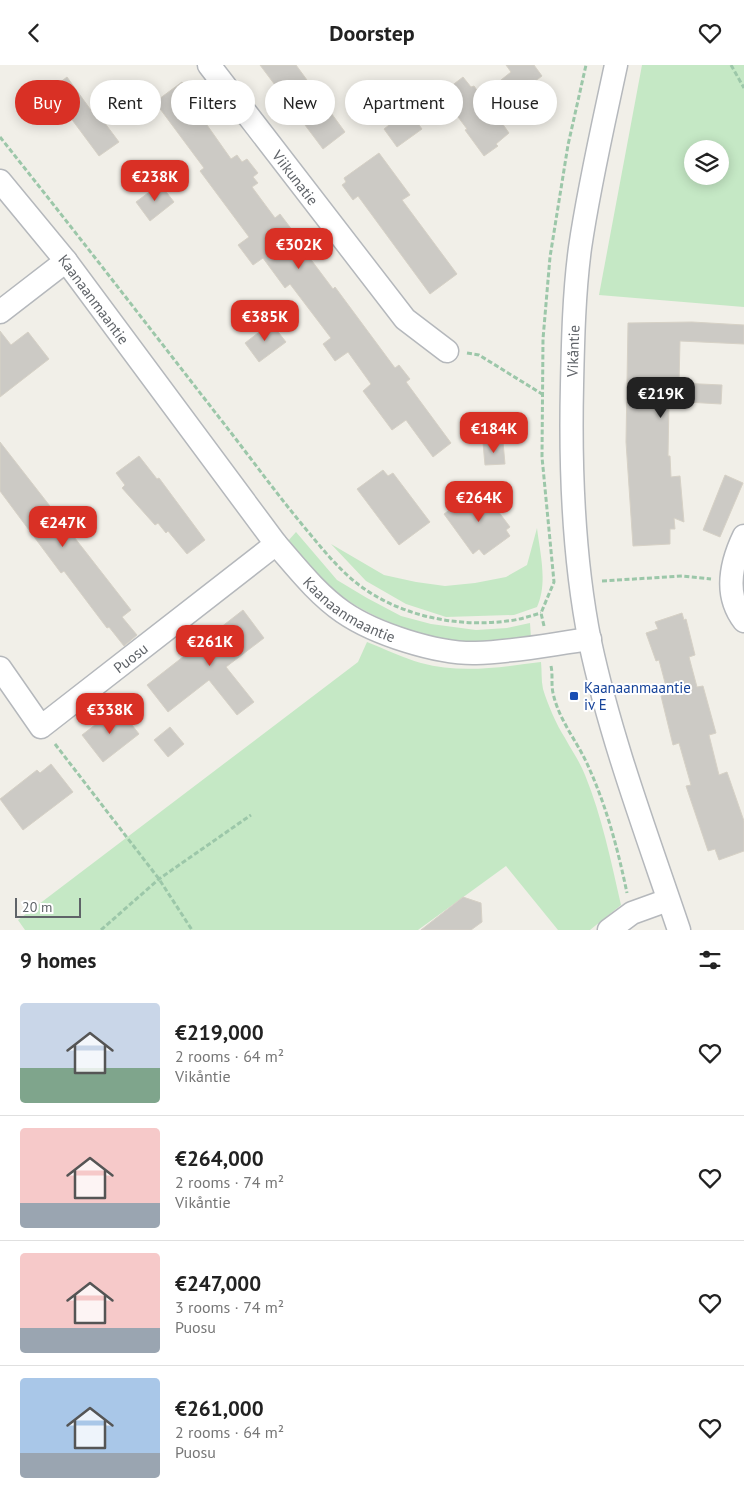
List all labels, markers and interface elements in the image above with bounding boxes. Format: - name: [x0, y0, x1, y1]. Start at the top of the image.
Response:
- icon: back: [20, 19, 48, 47]
- text: Doorstep: [329, 19, 415, 47]
- icon: heart: [696, 19, 724, 47]
- chip: Buy: [15, 80, 80, 125]
- chip: Rent: [90, 80, 161, 125]
- chip: Filters: [171, 80, 255, 125]
- chip: New: [265, 80, 335, 125]
- chip: Apartment: [345, 80, 463, 125]
- chip: House: [473, 80, 557, 125]
- map controls: [684, 140, 729, 185]
- button: layers: [684, 140, 729, 185]
- street label: Viikunatie: [268, 145, 323, 209]
- pin: €238K: [120, 159, 190, 202]
- text: €238K: [132, 166, 178, 186]
- pin: €302K: [264, 227, 334, 270]
- text: €302K: [276, 234, 322, 254]
- street label: Kaanaanmaantie: [55, 250, 134, 348]
- pin: €385K: [230, 299, 300, 342]
- text: €385K: [242, 306, 288, 326]
- street label: Vikåntie: [563, 325, 583, 378]
- pin: €219K: [626, 377, 696, 419]
- text: €219K: [638, 383, 684, 403]
- pin: €184K: [459, 411, 529, 454]
- text: €184K: [471, 418, 517, 438]
- pin: €264K: [444, 481, 514, 523]
- text: €264K: [456, 487, 502, 507]
- pin: €247K: [28, 505, 98, 548]
- text: €247K: [40, 512, 86, 532]
- street label: Kaanaanmaantie: [300, 572, 398, 646]
- pin: €261K: [175, 625, 245, 667]
- text: €261K: [187, 631, 233, 651]
- street label: Puosu: [109, 638, 151, 677]
- place label: Kaanaanmaantie iv E: [584, 678, 691, 714]
- marker: Kaanaanmaantie iv E: [568, 690, 580, 702]
- pin: €338K: [75, 693, 145, 735]
- text: €338K: [87, 699, 133, 719]
- scale bar: [15, 895, 81, 918]
- text: 20 m: [22, 898, 52, 916]
- icon: filters: [696, 946, 724, 974]
- text: 9 homes: [20, 947, 96, 974]
- text: €219,000: [175, 1019, 264, 1046]
- icon: home: [60, 1023, 120, 1083]
- icon: heart: [696, 1039, 724, 1067]
- text: 2 rooms · 64 m²: [175, 1046, 284, 1066]
- text: Vikåntie: [175, 1066, 231, 1086]
- text: €264,000: [175, 1145, 264, 1172]
- icon: home: [60, 1148, 120, 1208]
- icon: heart: [696, 1164, 724, 1192]
- text: 2 rooms · 74 m²: [175, 1172, 284, 1192]
- text: Vikåntie: [175, 1192, 231, 1212]
- text: €247,000: [175, 1270, 261, 1297]
- icon: home: [60, 1273, 120, 1333]
- icon: heart: [696, 1289, 724, 1317]
- text: 3 rooms · 74 m²: [175, 1297, 284, 1317]
- text: Puosu: [175, 1317, 216, 1337]
- text: €261,000: [175, 1395, 264, 1422]
- icon: home: [60, 1398, 120, 1458]
- icon: heart: [696, 1414, 724, 1442]
- text: 2 rooms · 64 m²: [175, 1422, 284, 1442]
- text: Puosu: [175, 1442, 216, 1462]

